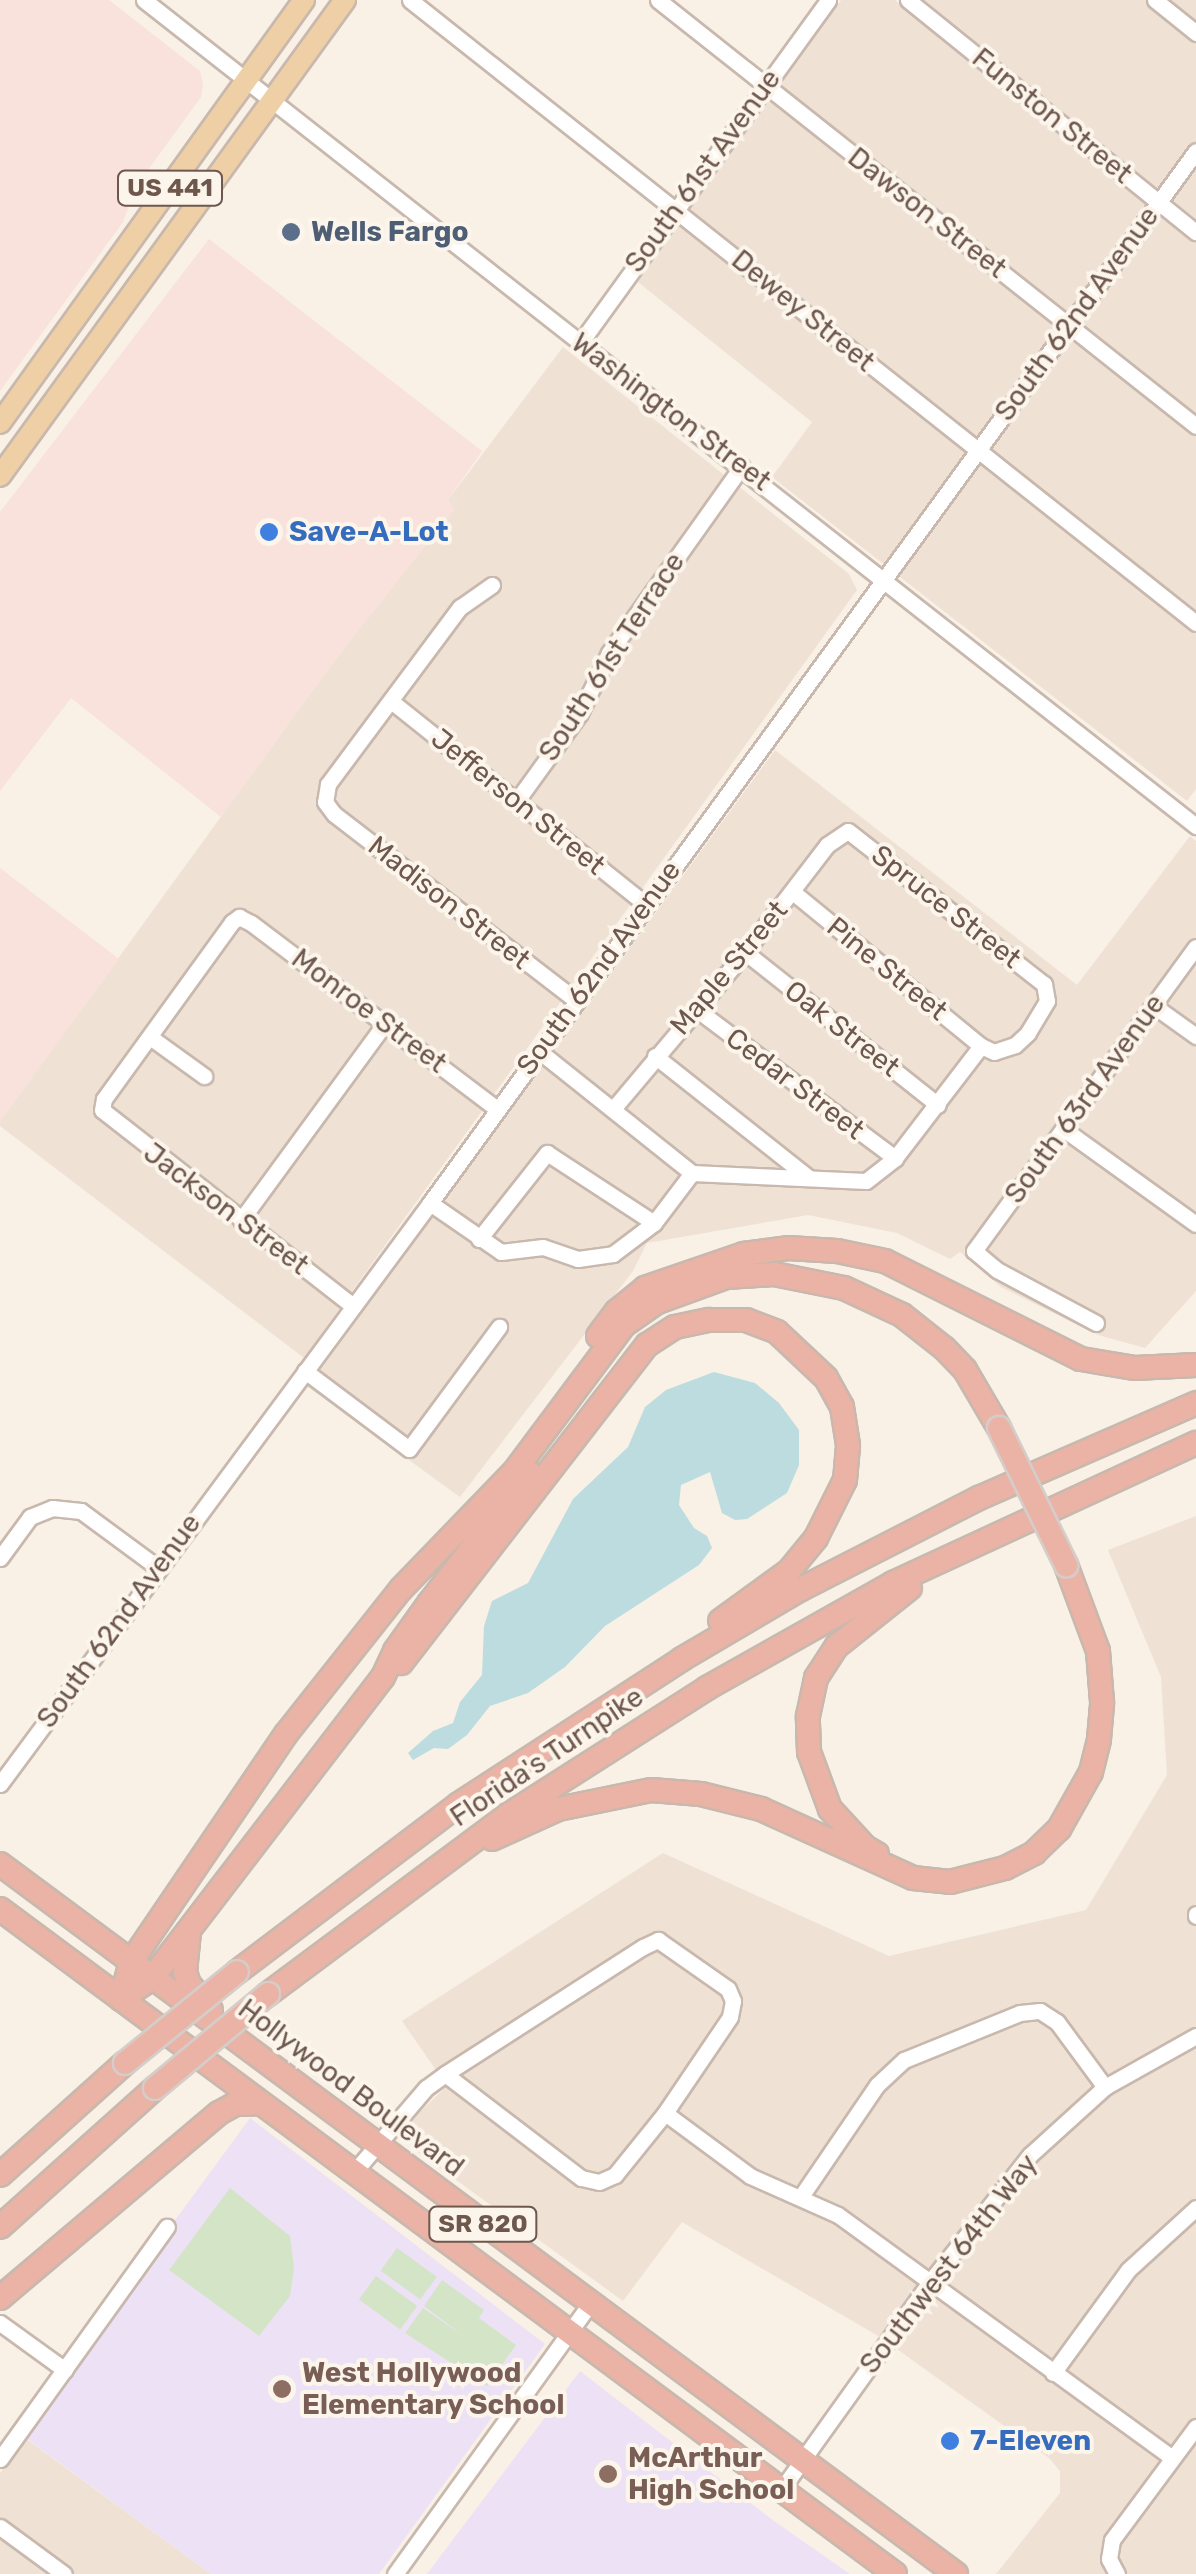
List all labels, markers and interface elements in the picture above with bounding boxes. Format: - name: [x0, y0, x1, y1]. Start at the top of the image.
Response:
- street label: Funston Street: [965, 41, 1139, 191]
- street label: South 61st Avenue: [618, 63, 788, 279]
- street label: Dawson Street: [841, 141, 1013, 285]
- road number: US 441: [115, 168, 225, 208]
- street label: South 62nd Avenue: [988, 200, 1166, 428]
- place label: Wells Fargo: [311, 215, 469, 249]
- marker: Wells Fargo: [280, 221, 302, 243]
- street label: Dewey Street: [724, 243, 882, 379]
- street label: Washington Street: [565, 326, 777, 498]
- place label: Save-A-Lot: [289, 515, 449, 549]
- marker: Save-A-Lot: [258, 521, 280, 543]
- street label: South 61st Terrace: [532, 546, 692, 768]
- street label: Jefferson Street: [424, 722, 612, 882]
- street label: Madison Street: [361, 829, 537, 977]
- street label: Spruce Street: [865, 838, 1027, 976]
- street label: South 62nd Avenue: [510, 854, 688, 1082]
- street label: Maple Street: [663, 894, 795, 1042]
- street label: Pine Street: [820, 910, 954, 1028]
- street label: Monroe Street: [285, 942, 453, 1080]
- street label: Oak Street: [778, 974, 906, 1084]
- street label: South 63rd Avenue: [998, 988, 1172, 1210]
- street label: Cedar Street: [719, 1021, 871, 1147]
- street label: Jackson Street: [137, 1136, 315, 1282]
- street label: South 62nd Avenue: [30, 1507, 208, 1735]
- street label: Florida's Turnpike: [444, 1680, 650, 1834]
- street label: Hollywood Boulevard: [232, 1992, 470, 2184]
- street label: Southwest 64th Way: [853, 2147, 1045, 2381]
- road number: SR 820: [428, 2204, 538, 2244]
- place label: West Hollywood Elementary School: [302, 2356, 565, 2422]
- marker: West Hollywood Elementary School: [271, 2378, 293, 2400]
- place label: 7-Eleven: [970, 2424, 1091, 2458]
- marker: 7-Eleven: [939, 2430, 961, 2452]
- place label: McArthur High School: [628, 2441, 794, 2507]
- marker: McArthur High School: [597, 2463, 619, 2485]

